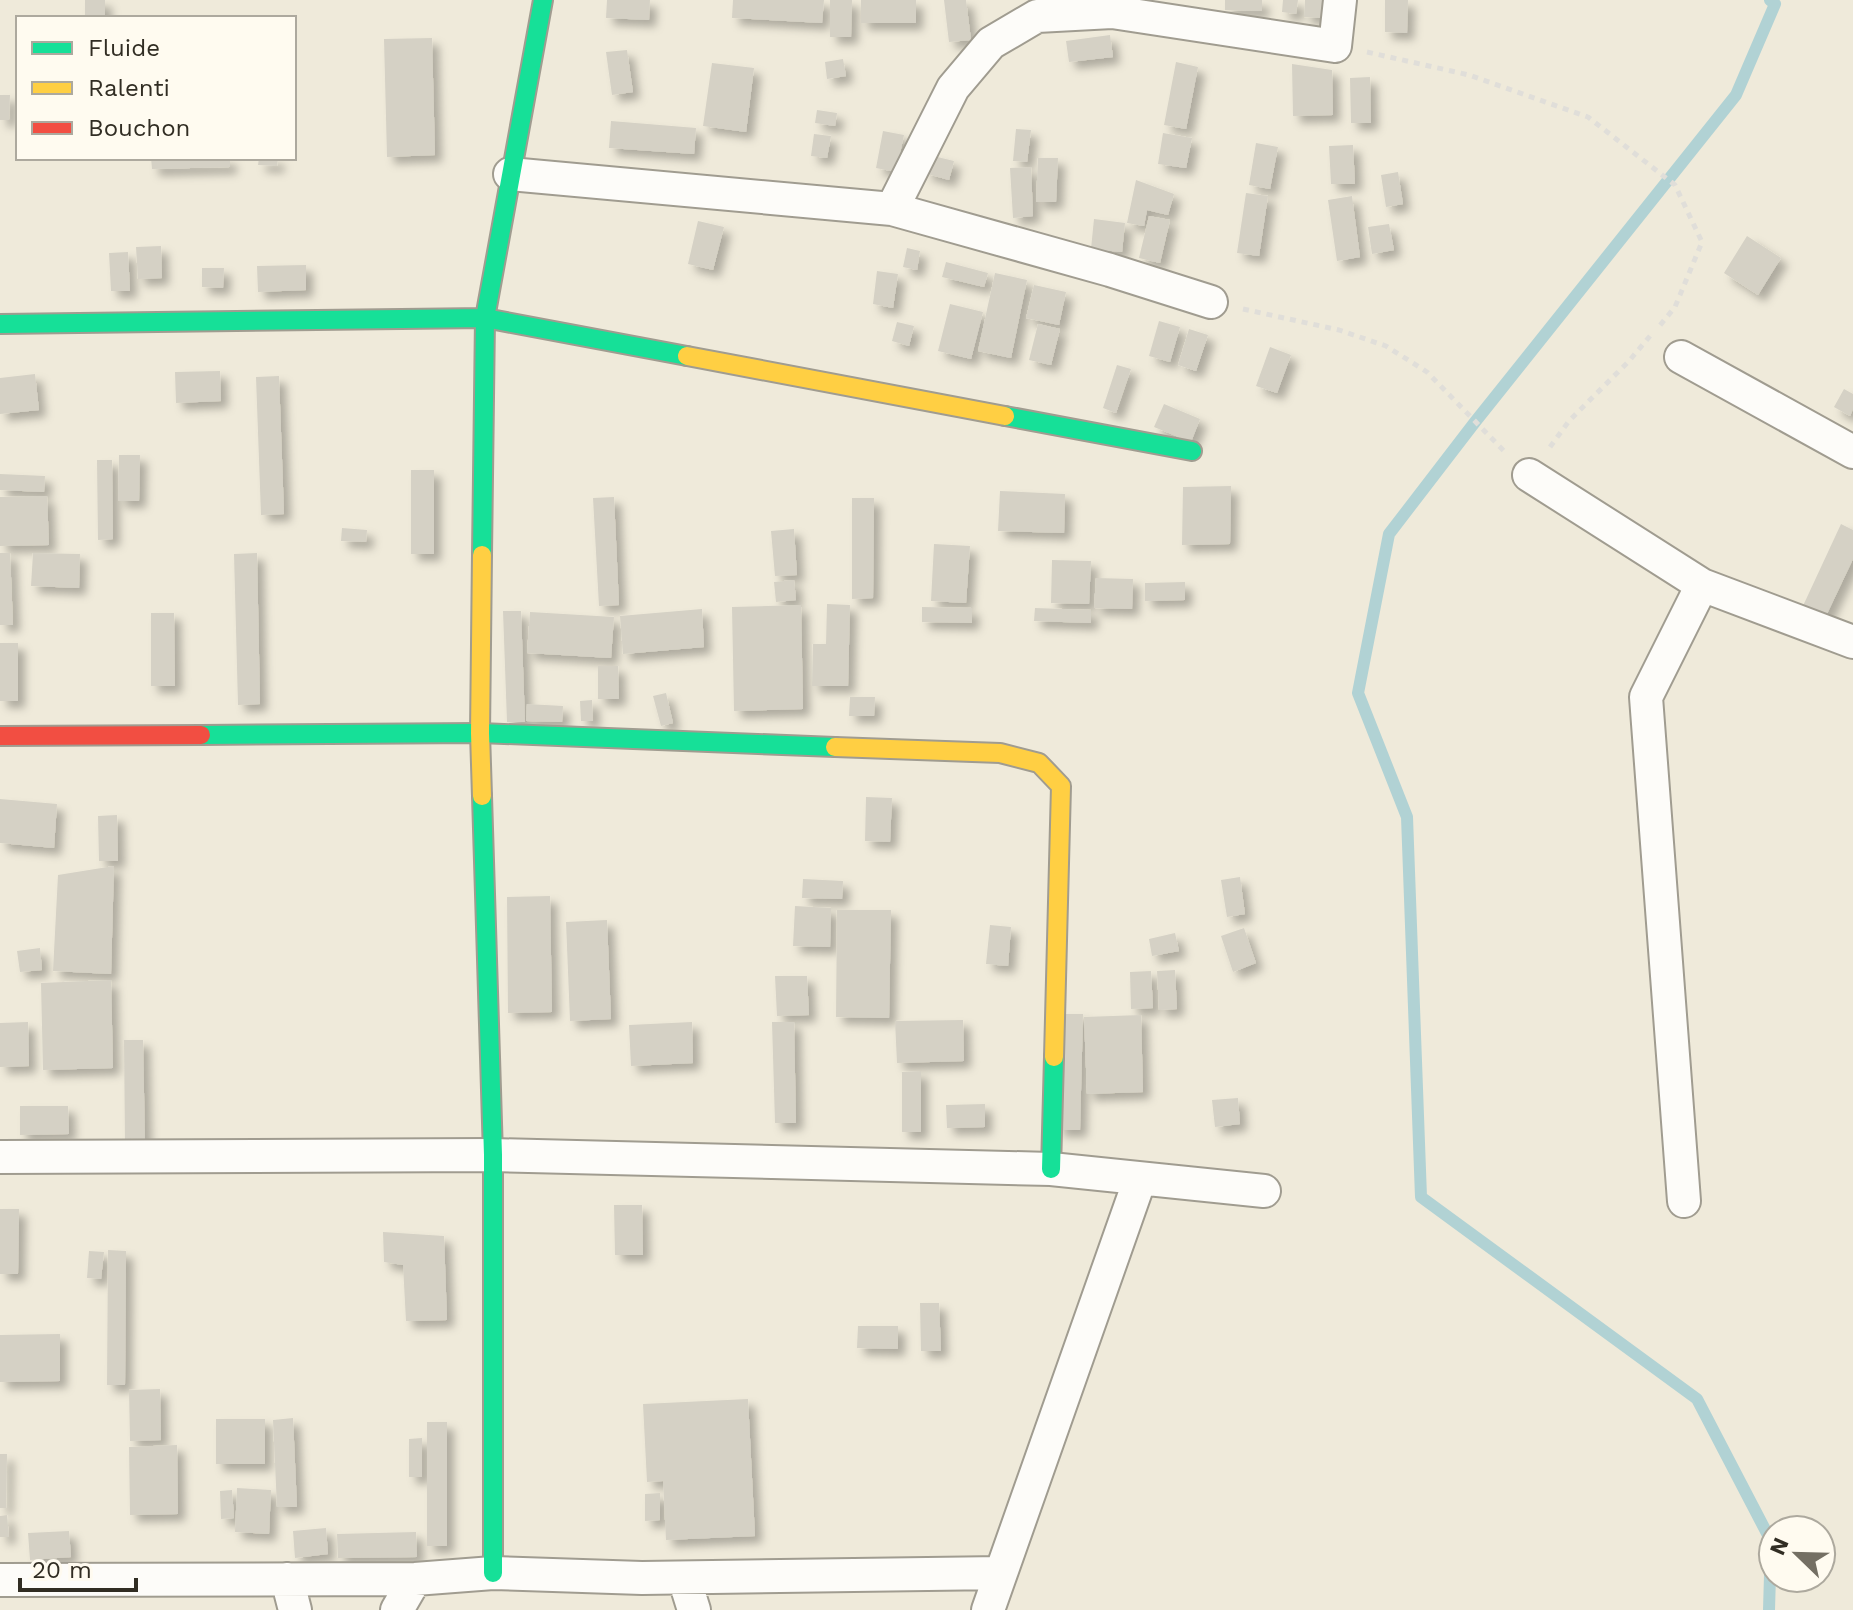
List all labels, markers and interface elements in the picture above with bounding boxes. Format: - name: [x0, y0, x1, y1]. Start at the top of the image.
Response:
- legend: [16, 16, 296, 160]
- text: Fluide: [88, 34, 160, 62]
- text: Ralenti: [88, 74, 170, 102]
- text: Bouchon: [88, 114, 190, 142]
- north arrow: [1757, 1514, 1837, 1594]
- text: N: [1764, 1534, 1794, 1559]
- scale bar: [20, 1542, 136, 1592]
- text: 20 m: [32, 1556, 92, 1584]

